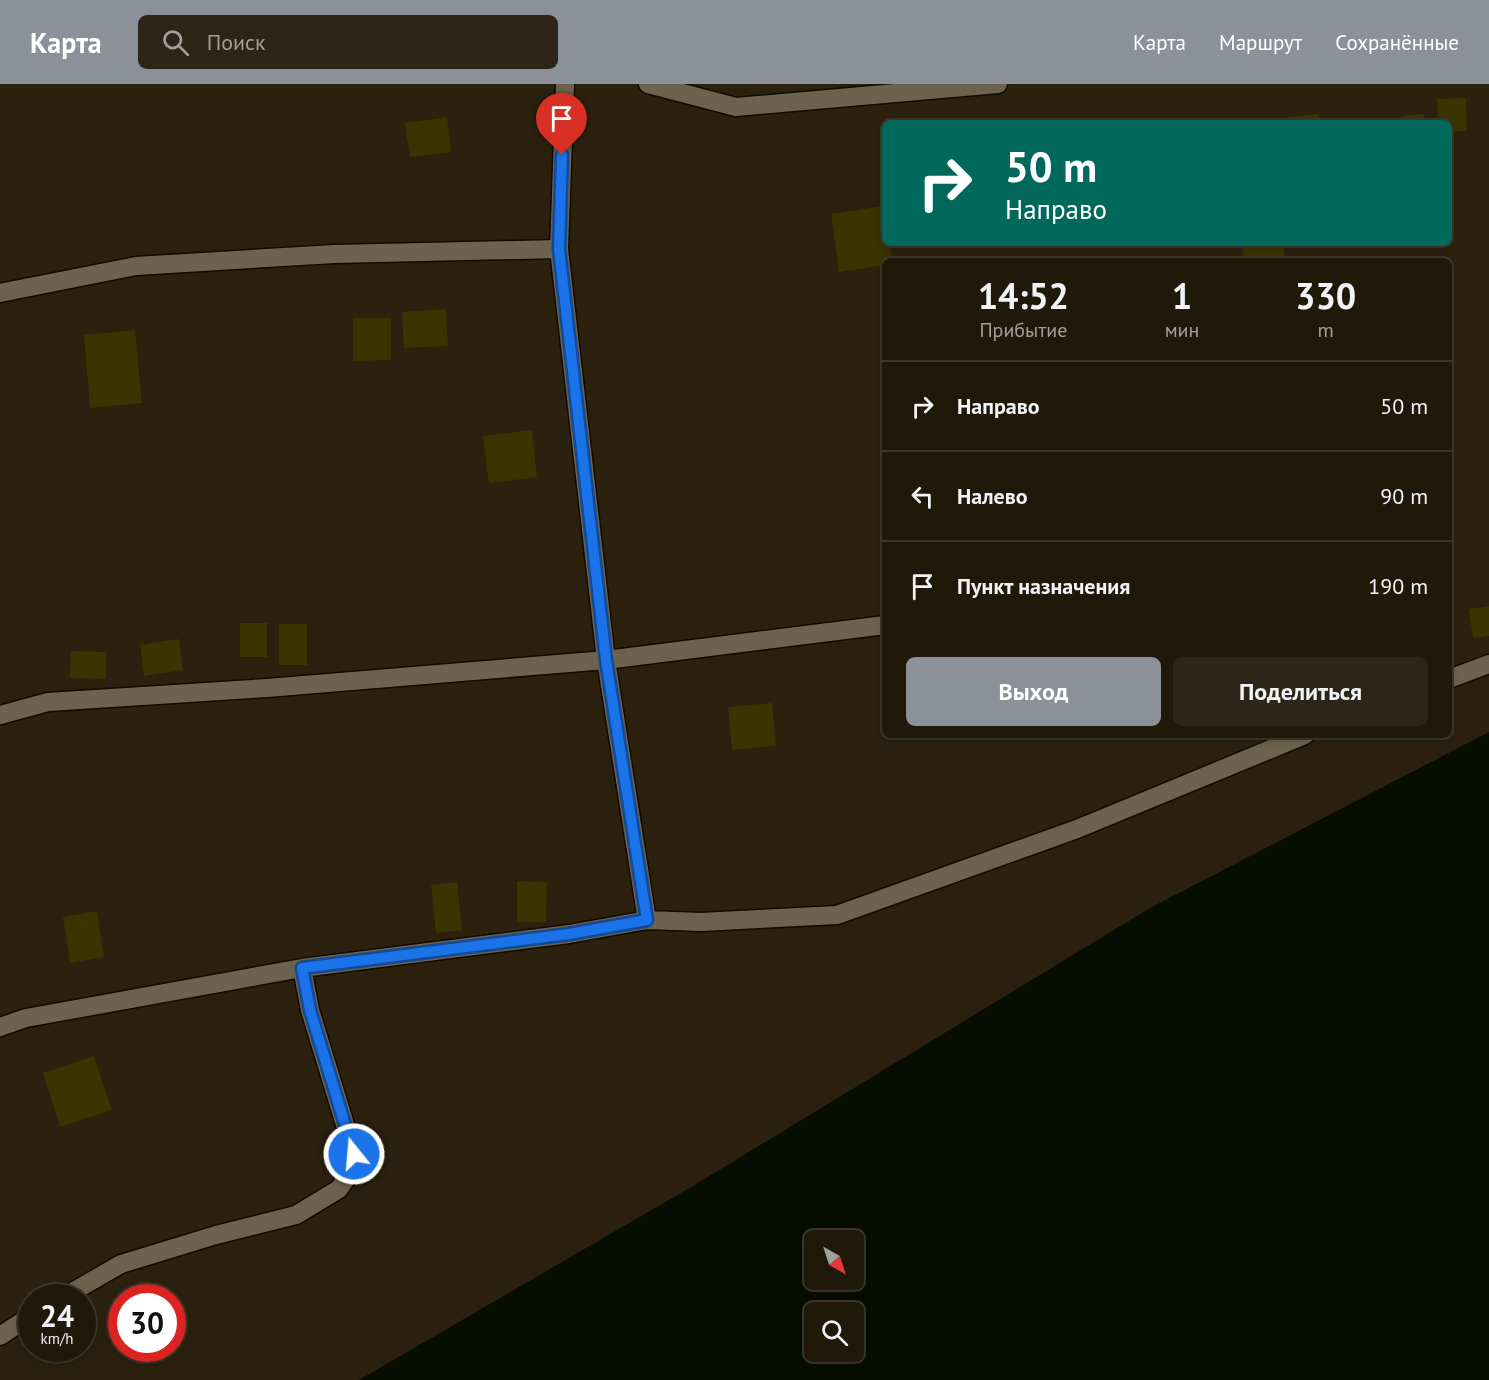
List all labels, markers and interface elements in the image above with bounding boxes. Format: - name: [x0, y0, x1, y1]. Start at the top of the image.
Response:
- search box: [138, 15, 558, 69]
- text: Карта: [30, 24, 102, 61]
- icon: search: [159, 26, 192, 59]
- text: Поиск: [207, 28, 266, 56]
- text: Карта: [1133, 29, 1186, 56]
- text: Маршрут: [1219, 29, 1302, 56]
- text: Сохранённые: [1335, 29, 1459, 56]
- pin: [536, 93, 587, 155]
- icon: arrive: [545, 102, 578, 135]
- text: 50 m: [1005, 139, 1097, 194]
- icon: right: [906, 144, 984, 222]
- text: Направо: [1005, 192, 1107, 226]
- text: 14:52: [978, 272, 1069, 319]
- text: 1: [1172, 272, 1192, 319]
- text: 330: [1295, 272, 1356, 319]
- text: Прибытие: [979, 317, 1067, 343]
- text: мин: [1165, 317, 1199, 343]
- text: m: [1318, 317, 1334, 343]
- icon: right: [906, 390, 939, 423]
- text: Направо: [957, 392, 1040, 420]
- text: 50 m: [1380, 392, 1428, 420]
- icon: left: [906, 480, 939, 513]
- text: Налево: [957, 482, 1028, 510]
- text: 90 m: [1380, 482, 1428, 510]
- icon: arrive: [906, 570, 939, 603]
- text: Пункт назначения: [957, 572, 1130, 600]
- text: 190 m: [1368, 572, 1428, 600]
- button: Выход: [906, 657, 1161, 726]
- button: Поделиться: [1173, 657, 1428, 726]
- position arrow: [322, 1122, 386, 1186]
- north arrow: [804, 1230, 864, 1290]
- map controls: [804, 1230, 864, 1362]
- speed limit sign: 30: [108, 1284, 186, 1362]
- text: 24: [40, 1296, 74, 1335]
- button: search: [804, 1302, 864, 1362]
- text: km/h: [41, 1329, 73, 1348]

